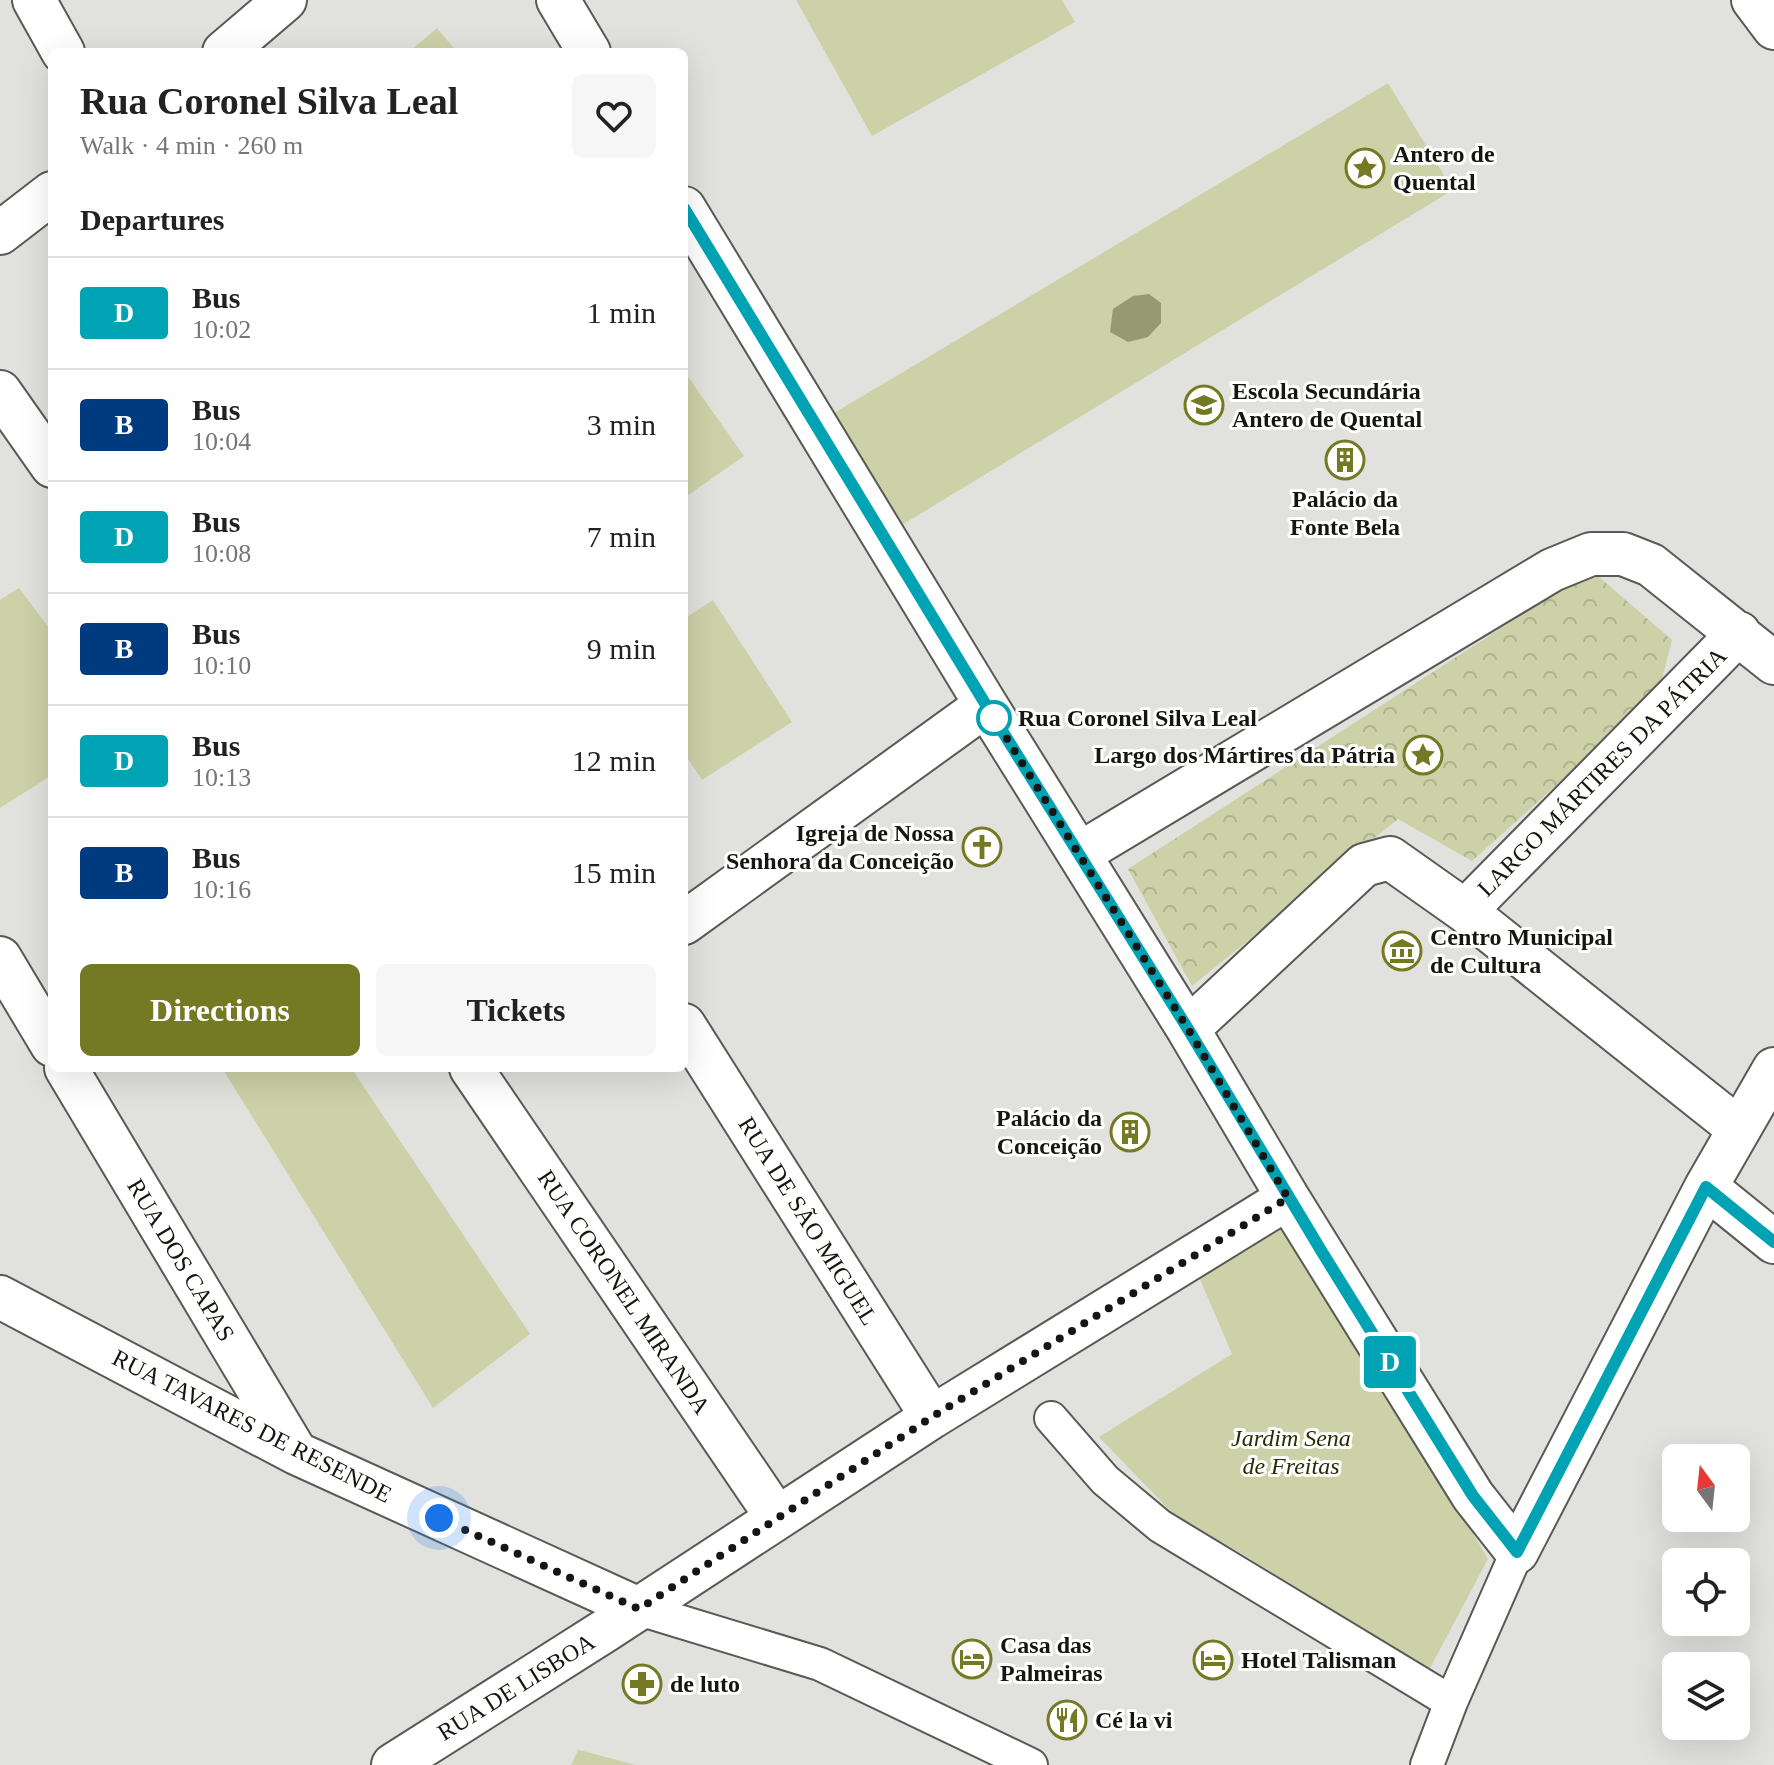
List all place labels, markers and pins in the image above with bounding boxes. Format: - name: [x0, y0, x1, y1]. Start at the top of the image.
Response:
- place label: Antero de Quental: [1393, 141, 1495, 195]
- place icon: Antero de Quental: [1344, 147, 1386, 189]
- place label: Escola Secundária Antero de Quental: [1232, 378, 1423, 432]
- school or university icon: Escola Secundária Antero de Quental: [1183, 384, 1225, 426]
- building icon: Palácio da Fonte Bela: [1324, 439, 1366, 481]
- place label: Palácio da Fonte Bela: [1290, 486, 1400, 540]
- marker: Rua Coronel Silva Leal: [977, 701, 1011, 735]
- place label: Rua Coronel Silva Leal: [1018, 705, 1257, 731]
- place icon: Largo dos Mártires da Pátria: [1402, 734, 1444, 776]
- place label: Largo dos Mártires da Pátria: [1094, 742, 1395, 768]
- place label: Igreja de Nossa Senhora da Conceição: [726, 820, 954, 874]
- church icon: Igreja de Nossa Senhora da Conceição: [961, 826, 1003, 868]
- place label: Centro Municipal de Cultura: [1430, 924, 1613, 978]
- museum icon: Centro Municipal de Cultura: [1381, 930, 1423, 972]
- place label: Palácio da Conceição: [996, 1105, 1102, 1159]
- building icon: Palácio da Conceição: [1109, 1111, 1151, 1153]
- place label: Casa das Palmeiras: [1000, 1632, 1103, 1686]
- hotel icon: Casa das Palmeiras: [951, 1638, 993, 1680]
- hotel icon: Hotel Talisman: [1192, 1639, 1234, 1681]
- place label: Hotel Talisman: [1241, 1647, 1396, 1673]
- pharmacy icon: de luto: [621, 1663, 663, 1705]
- place label: de luto: [670, 1671, 740, 1697]
- restaurant icon: Cé la vi: [1046, 1699, 1088, 1741]
- place label: Cé la vi: [1095, 1707, 1173, 1733]

